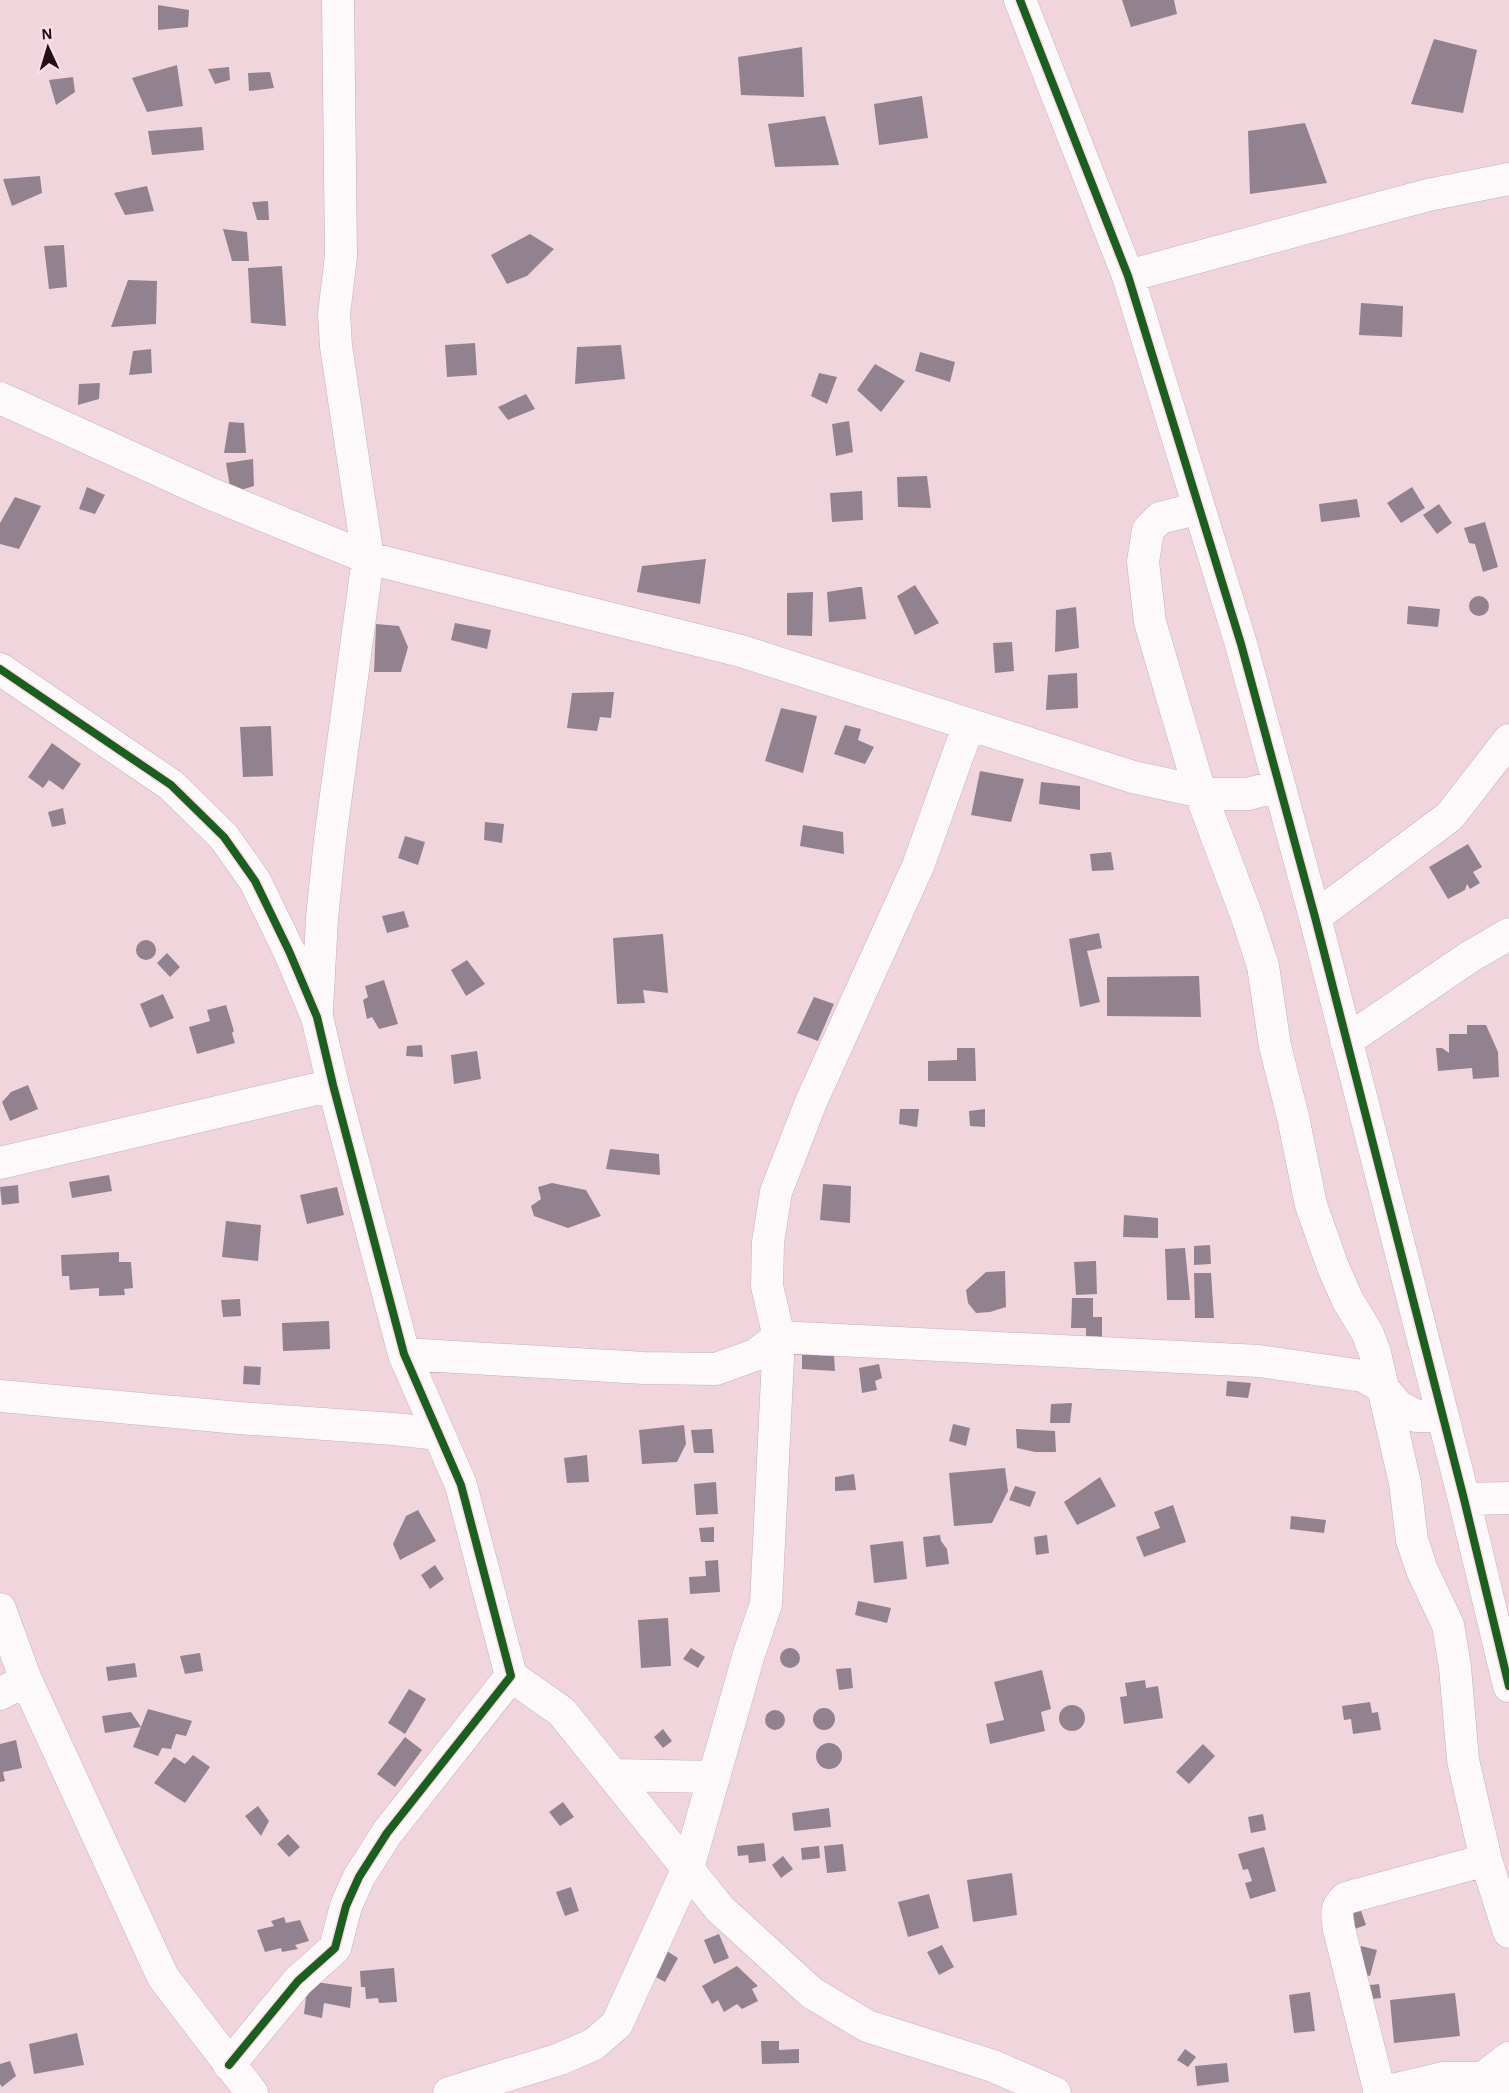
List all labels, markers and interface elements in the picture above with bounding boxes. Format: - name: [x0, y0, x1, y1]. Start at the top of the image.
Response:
- north arrow: [18, 18, 78, 78]
- text: N: [41, 26, 53, 42]

